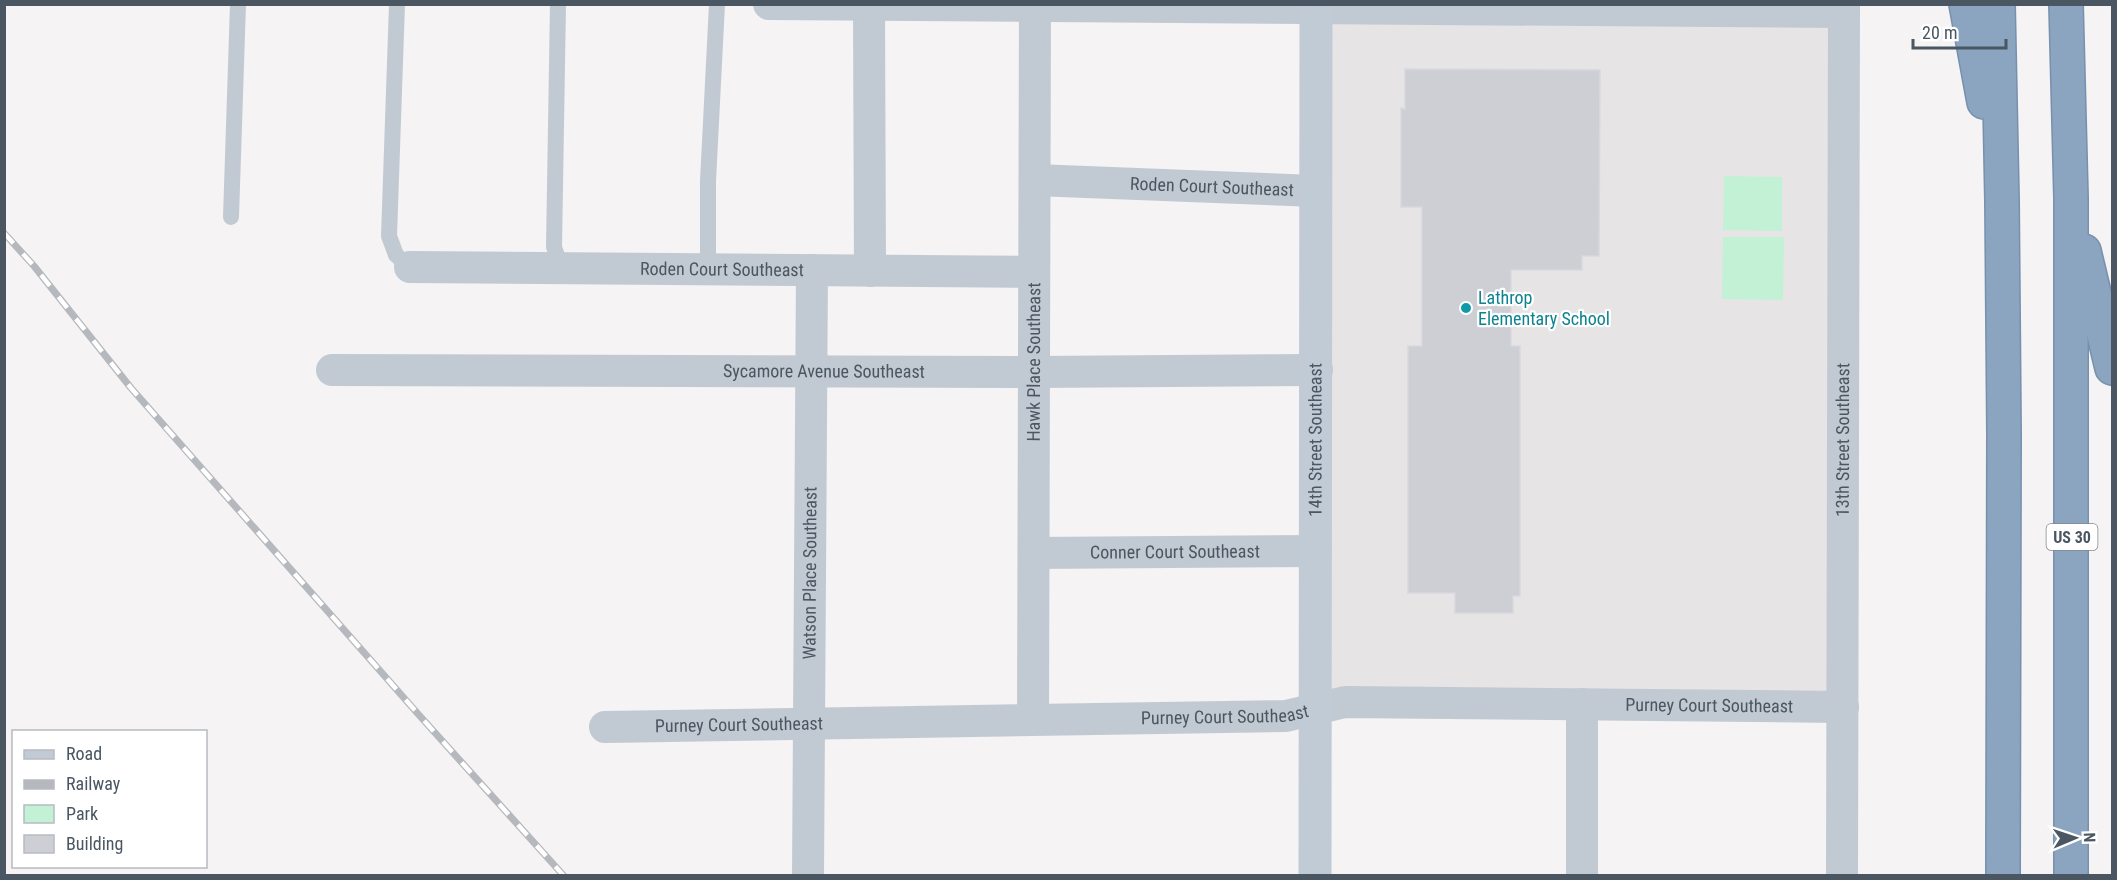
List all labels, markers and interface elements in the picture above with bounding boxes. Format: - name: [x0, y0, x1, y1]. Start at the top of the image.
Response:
- scale bar: [1913, 12, 2006, 50]
- text: 20 m: [1922, 22, 1957, 43]
- street label: Roden Court Southeast: [1130, 173, 1294, 200]
- street label: Roden Court Southeast: [640, 258, 804, 280]
- street label: Hawk Place Southeast: [1023, 282, 1044, 442]
- place label: Lathrop Elementary School: [1478, 287, 1610, 329]
- marker: Lathrop Elementary School: [1459, 301, 1473, 315]
- street label: Sycamore Avenue Southeast: [723, 360, 925, 382]
- street label: 14th Street Southeast: [1304, 363, 1326, 517]
- street label: 13th Street Southeast: [1832, 363, 1853, 517]
- street label: Watson Place Southeast: [798, 486, 821, 660]
- road number: US 30: [2046, 524, 2098, 550]
- street label: Conner Court Southeast: [1090, 540, 1260, 563]
- street label: Purney Court Southeast: [1625, 694, 1793, 716]
- street label: Purney Court Southeast: [1141, 700, 1311, 728]
- street label: Purney Court Southeast: [655, 712, 823, 736]
- legend: [12, 730, 207, 868]
- text: Road: [66, 743, 102, 764]
- text: Railway: [66, 773, 121, 794]
- text: Park: [66, 803, 98, 824]
- north arrow: [2045, 808, 2105, 868]
- text: N: [2080, 832, 2099, 843]
- text: Building: [66, 833, 123, 854]

